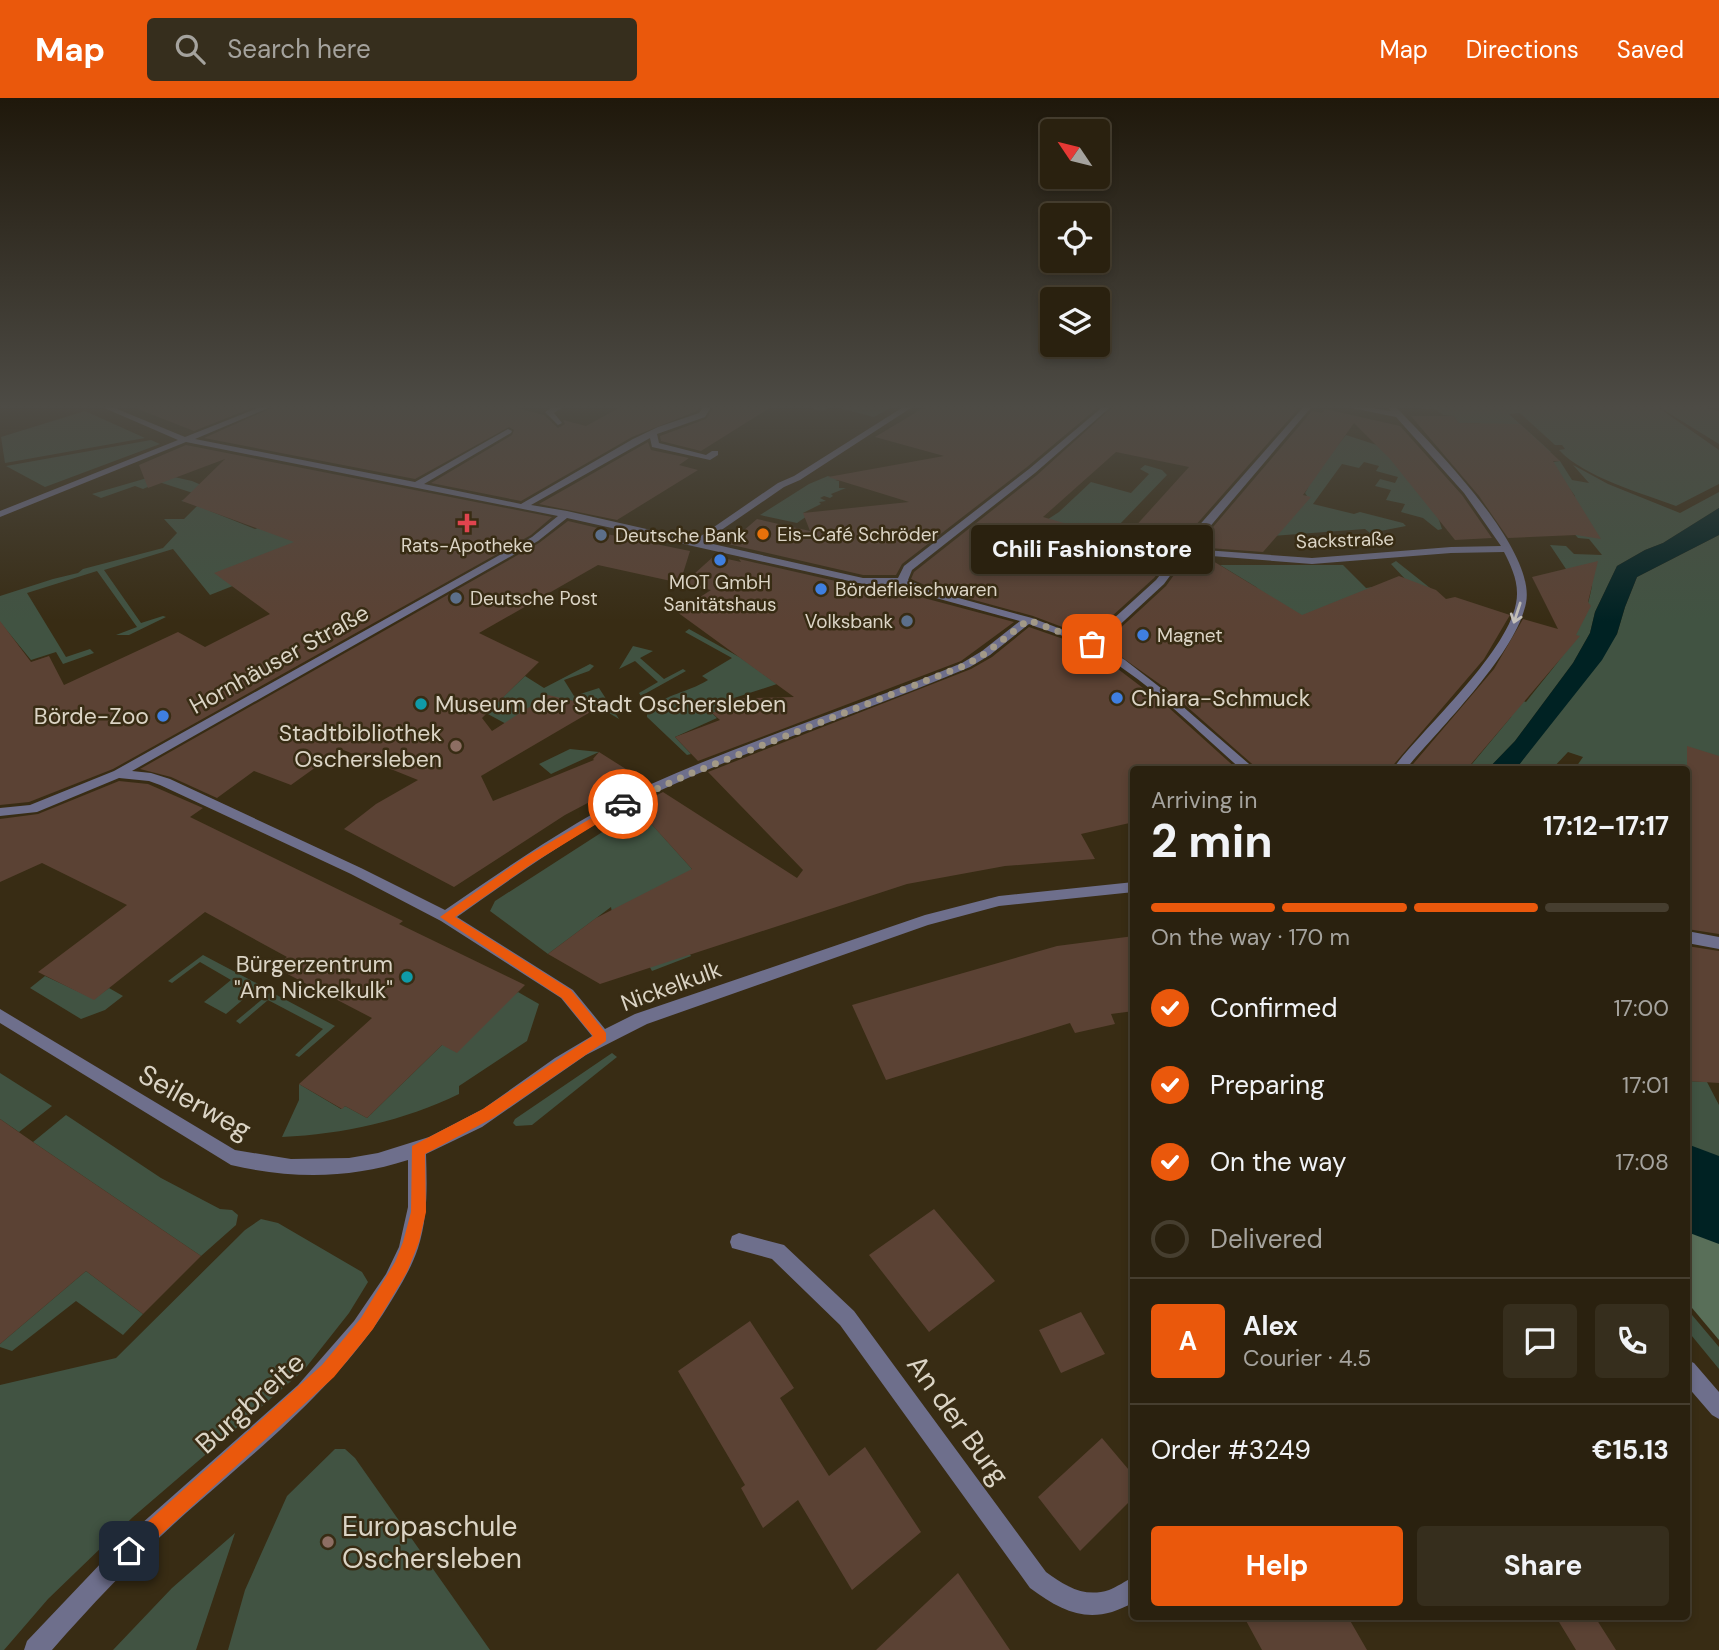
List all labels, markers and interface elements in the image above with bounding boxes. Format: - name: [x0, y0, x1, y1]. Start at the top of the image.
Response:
- search box: [147, 18, 637, 81]
- text: Map: [35, 28, 105, 71]
- icon: search: [171, 30, 209, 68]
- text: Search here: [227, 32, 371, 66]
- text: Map: [1380, 34, 1428, 65]
- text: Directions: [1466, 34, 1579, 65]
- text: Saved: [1617, 34, 1684, 65]
- north arrow: [1040, 119, 1110, 189]
- map controls: [1040, 119, 1110, 357]
- button: locate: [1040, 203, 1110, 273]
- button: layers: [1040, 287, 1110, 357]
- marker: Rats-Apotheke: [459, 515, 475, 531]
- place label: Eis-Café Schröder: [777, 522, 938, 547]
- place label: Deutsche Bank: [615, 523, 747, 548]
- callout: Chili Fashionstore: [971, 525, 1213, 574]
- marker: Eis-Café Schröder: [755, 526, 771, 542]
- street label: Sackstraße: [1295, 526, 1395, 554]
- marker: Deutsche Bank: [593, 527, 609, 543]
- place label: Rats-Apotheke: [401, 533, 533, 558]
- text: Chili Fashionstore: [992, 534, 1192, 564]
- marker: MOT GmbH Sanitätshaus: [712, 552, 728, 568]
- place label: MOT GmbH Sanitätshaus: [663, 570, 777, 617]
- place label: Bördefleischwaren: [835, 577, 997, 602]
- marker: Bördefleischwaren: [813, 581, 829, 597]
- place label: Deutsche Post: [470, 586, 598, 611]
- marker: Deutsche Post: [448, 590, 464, 606]
- street label: Hornhäuser Straße: [184, 597, 374, 721]
- one-way arrow: [1510, 602, 1522, 624]
- place label: Volksbank: [805, 609, 893, 634]
- marker: Volksbank: [899, 613, 915, 629]
- pin: [1062, 614, 1122, 674]
- place label: Magnet: [1157, 623, 1223, 648]
- icon: bag: [1073, 625, 1111, 663]
- marker: Magnet: [1135, 627, 1151, 643]
- place label: Chiara-Schmuck: [1131, 683, 1311, 713]
- place label: Museum der Stadt Oschersleben: [435, 689, 786, 719]
- marker: Chiara-Schmuck: [1109, 690, 1125, 706]
- marker: Museum der Stadt Oschersleben: [413, 696, 429, 712]
- place label: Börde-Zoo: [34, 701, 149, 731]
- marker: Börde-Zoo: [155, 708, 171, 724]
- place label: Stadtbibliothek Oschersleben: [279, 718, 442, 774]
- marker: Stadtbibliothek Oschersleben: [448, 738, 464, 754]
- courier: [588, 769, 658, 839]
- icon: car: [604, 785, 642, 823]
- text: Arriving in: [1151, 785, 1257, 815]
- text: 17:12–17:17: [1543, 809, 1669, 843]
- text: 2 min: [1151, 811, 1273, 871]
- text: On the way · 170 m: [1151, 922, 1350, 952]
- place label: Bürgerzentrum "Am Nickelkulk": [234, 949, 393, 1005]
- street label: Nickelkulk: [617, 954, 726, 1018]
- marker: Bürgerzentrum "Am Nickelkulk": [399, 969, 415, 985]
- icon: check: [1151, 989, 1189, 1027]
- text: Confirmed: [1210, 991, 1337, 1025]
- text: 17:00: [1613, 993, 1669, 1023]
- street label: Seilerweg: [132, 1056, 258, 1148]
- icon: check: [1151, 1066, 1189, 1104]
- text: Preparing: [1210, 1068, 1325, 1102]
- text: 17:01: [1622, 1070, 1669, 1100]
- icon: check: [1151, 1143, 1189, 1181]
- text: On the way: [1210, 1145, 1346, 1179]
- text: 17:08: [1615, 1147, 1669, 1177]
- text: Delivered: [1210, 1222, 1323, 1256]
- button: chat: [1503, 1304, 1577, 1378]
- button: phone: [1595, 1304, 1669, 1378]
- text: Alex: [1243, 1309, 1298, 1343]
- text: A: [1179, 1324, 1197, 1358]
- text: Courier · 4.5: [1243, 1343, 1371, 1373]
- street label: Burgbreite: [187, 1344, 313, 1462]
- street label: An der Burg: [898, 1348, 1018, 1492]
- text: Order #3249: [1151, 1433, 1311, 1467]
- text: €15.13: [1592, 1433, 1669, 1467]
- place label: Europaschule Oschersleben: [342, 1508, 522, 1577]
- pin: [99, 1521, 159, 1581]
- button: Help: [1151, 1526, 1403, 1606]
- button: Share: [1417, 1526, 1669, 1606]
- icon: home: [110, 1532, 148, 1570]
- marker: Europaschule Oschersleben: [320, 1534, 336, 1550]

